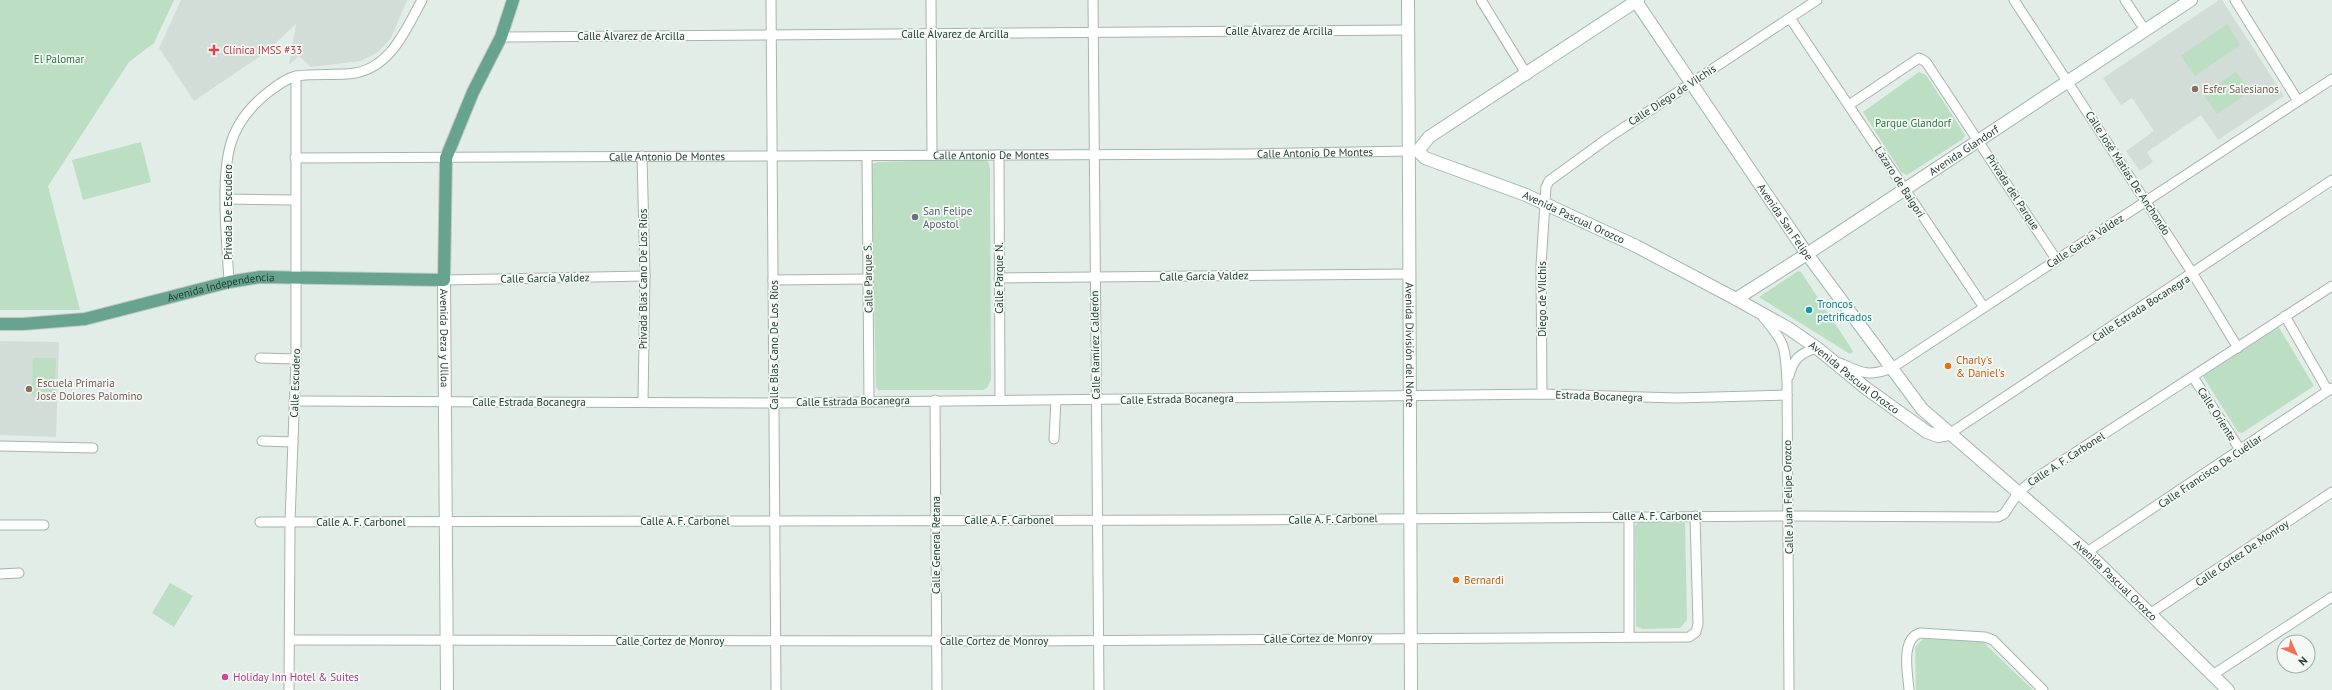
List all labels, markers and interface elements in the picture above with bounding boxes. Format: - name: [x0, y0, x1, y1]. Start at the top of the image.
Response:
- street label: Calle Álvarez de Arcilla: [1225, 24, 1333, 38]
- street label: Calle Álvarez de Arcilla: [901, 27, 1009, 41]
- street label: Calle Álvarez de Arcilla: [577, 29, 685, 43]
- place label: Clínica IMSS #33: [223, 43, 302, 57]
- marker: Clínica IMSS #33: [208, 44, 220, 56]
- park label: El Palomar: [34, 52, 85, 66]
- street label: Calle Diego de Vilchis: [1625, 61, 1719, 129]
- place label: Esfer Salesianos: [2203, 82, 2279, 96]
- marker: Esfer Salesianos: [2190, 84, 2200, 94]
- street label: Calle José Matías De Anchondo: [2083, 108, 2173, 238]
- park label: Parque Glandorf: [1875, 116, 1951, 130]
- street label: Avenida Glandorf: [1926, 122, 2002, 178]
- street label: Lázaro de Baigori: [1872, 144, 1928, 220]
- street label: Calle Antonio De Montes: [1257, 145, 1374, 161]
- street label: Calle Antonio De Montes: [933, 148, 1049, 162]
- street label: Calle Antonio De Montes: [609, 149, 726, 164]
- street label: Privada del Parque: [1983, 151, 2043, 233]
- street label: Privada De Escudero: [221, 164, 235, 260]
- street label: Avenida San Felipe: [1754, 181, 1816, 263]
- street label: Avenida Pascual Orozco: [1520, 187, 1627, 247]
- place label: San Felipe Apostol: [923, 204, 973, 231]
- street label: Privada Blas Cano De Los Ríos: [636, 208, 650, 349]
- street label: Calle García Valdez: [2044, 211, 2126, 271]
- marker: San Felipe Apostol: [910, 212, 920, 222]
- street label: Calle Parque N.: [992, 242, 1006, 314]
- street label: Calle Parque S.: [860, 243, 876, 313]
- street label: Diego de VIlchis: [1535, 261, 1549, 337]
- street label: Calle García Valdez: [1159, 268, 1249, 284]
- street label: Avenida Independencia: [166, 270, 275, 305]
- street label: Calle García Valdez: [500, 270, 590, 286]
- street label: Calle Estrada Bocanegra: [2090, 271, 2192, 345]
- street label: Calle Blas Cano De Los Ríos: [767, 280, 781, 410]
- street label: Avenida División del Norte: [1403, 282, 1417, 408]
- street label: Avenida Deza y Ulloa: [437, 289, 452, 387]
- street label: Calle Ramírez Calderón: [1087, 290, 1103, 400]
- place label: Troncos petrificados: [1817, 297, 1872, 324]
- marker: Troncos petrificados: [1804, 305, 1814, 315]
- street label: Avenida Pascual Orozco: [1806, 338, 1902, 417]
- street label: Calle Escudero: [287, 348, 303, 418]
- place label: Charly's & Daniel's: [1956, 353, 2005, 380]
- marker: Charly's & Daniel's: [1943, 361, 1953, 371]
- place label: Escuela Primaria José Dolores Palomino: [36, 376, 143, 403]
- marker: Escuela Primaria José Dolores Palomino: [24, 384, 34, 394]
- street label: Calle Oriente: [2194, 384, 2240, 444]
- street label: Estrada Bocanegra: [1555, 387, 1643, 405]
- street label: Calle Estrada Bocanegra: [1120, 391, 1234, 407]
- street label: Calle Estrada Bocanegra: [796, 393, 910, 409]
- street label: Calle Estrada Bocanegra: [472, 395, 586, 409]
- street label: Calle A. F. Carbonel: [2025, 428, 2108, 489]
- street label: Calle Francisco De Cuéllar: [2155, 431, 2265, 511]
- street label: Calle Juan Felipe Orozco: [1780, 440, 1796, 554]
- street label: Calle General Retana: [929, 496, 943, 594]
- street label: Calle A. F. Carbonel: [1612, 509, 1702, 523]
- street label: Calle A. F. Carbonel: [1288, 511, 1379, 527]
- street label: Calle A. F. Carbonel: [964, 513, 1054, 527]
- street label: Calle A. F. Carbonel: [640, 514, 730, 528]
- street label: Calle A. F. Carbonel: [316, 515, 406, 529]
- street label: Calle Cortez De Monroy: [2193, 516, 2292, 590]
- street label: Avenida Pascual Orozco: [2071, 537, 2160, 624]
- place label: Bernardi: [1464, 573, 1504, 587]
- marker: Bernardi: [1451, 575, 1461, 585]
- street label: Calle Cortez de Monroy: [1264, 630, 1373, 646]
- street label: Calle Cortez de Monroy: [616, 634, 725, 648]
- street label: Calle Cortez de Monroy: [940, 634, 1049, 648]
- north arrow: [2276, 634, 2316, 674]
- text: N: [2296, 654, 2311, 669]
- place label: Holiday Inn Hotel & Suites: [233, 670, 359, 684]
- marker: Holiday Inn Hotel & Suites: [220, 672, 230, 682]

